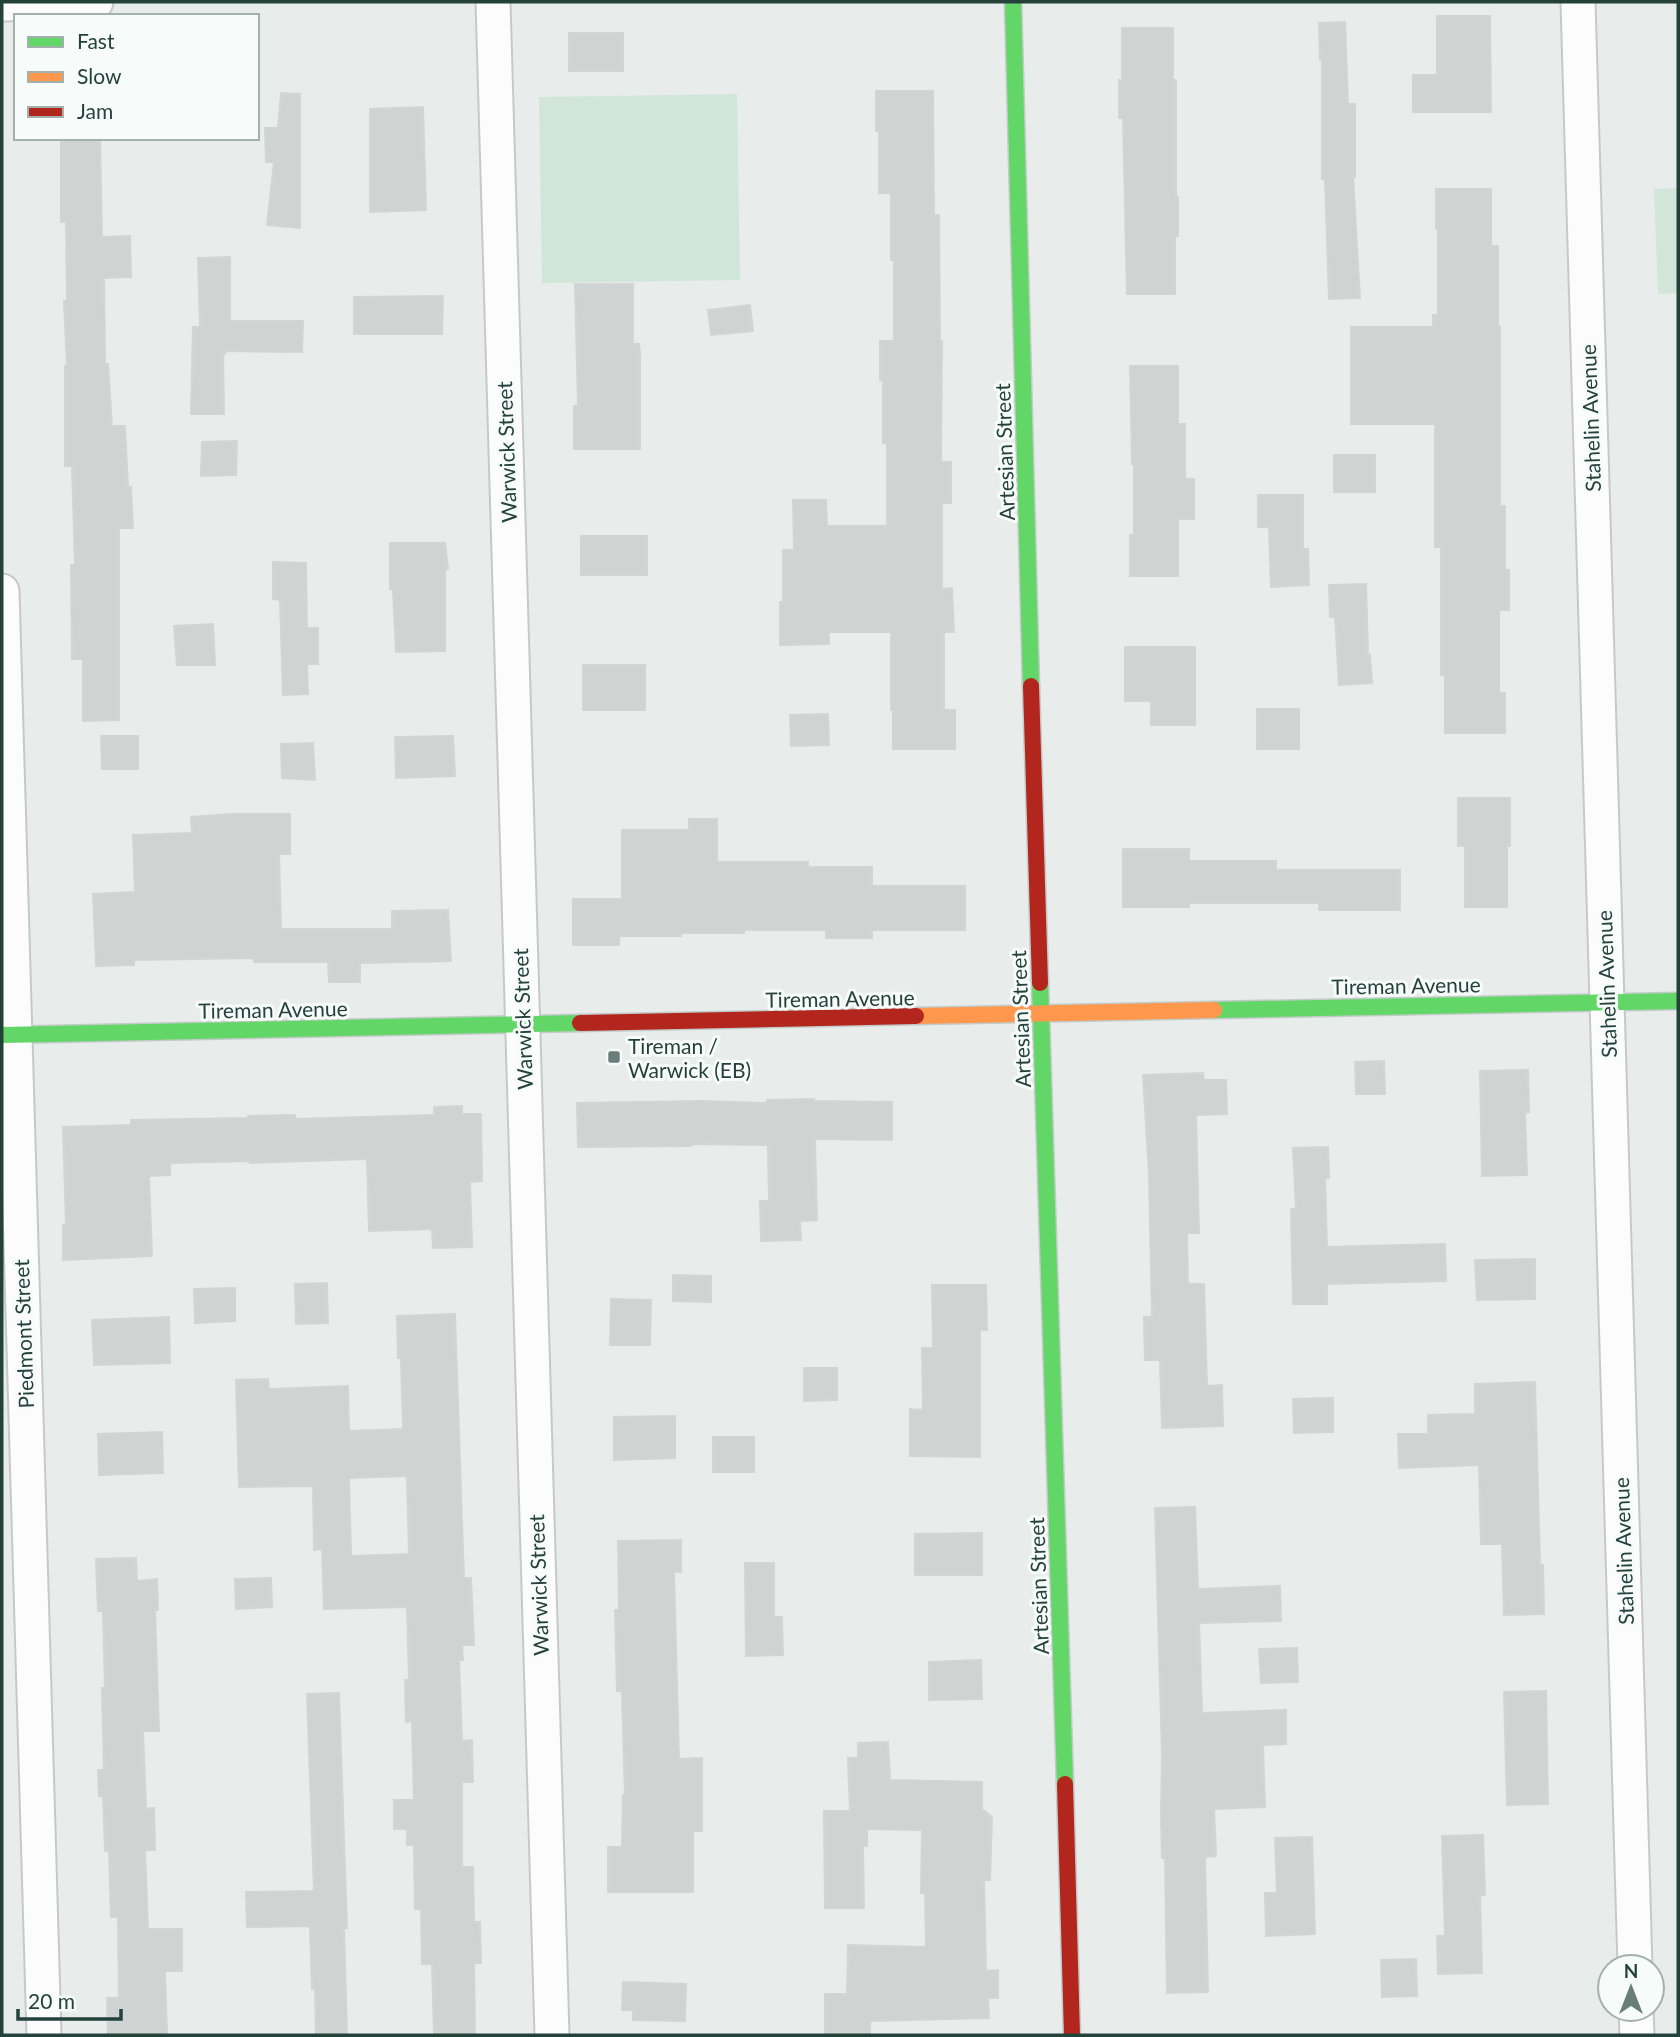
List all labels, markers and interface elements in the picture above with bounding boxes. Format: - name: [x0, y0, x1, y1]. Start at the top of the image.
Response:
- legend: [14, 14, 259, 140]
- text: Fast: [77, 28, 115, 53]
- text: Slow: [77, 63, 122, 88]
- text: Jam: [77, 98, 113, 123]
- street label: Stahelin Avenue: [1575, 344, 1605, 492]
- street label: Warwick Street: [491, 380, 521, 523]
- street label: Artesian Street: [989, 382, 1019, 521]
- street label: Stahelin Avenue: [1591, 910, 1621, 1058]
- street label: Warwick Street: [507, 947, 537, 1090]
- street label: Artesian Street: [1005, 949, 1035, 1088]
- street label: Tireman Avenue: [1331, 971, 1481, 999]
- street label: Tireman Avenue: [765, 984, 915, 1012]
- street label: Tireman Avenue: [198, 995, 348, 1023]
- place label: Tireman / Warwick (EB): [628, 1033, 751, 1082]
- marker: Tireman / Warwick (EB): [606, 1049, 622, 1065]
- street label: Piedmont Street: [8, 1258, 38, 1409]
- street label: Stahelin Avenue: [1608, 1477, 1638, 1625]
- street label: Warwick Street: [523, 1513, 553, 1656]
- street label: Artesian Street: [1023, 1516, 1053, 1655]
- north arrow: [1596, 1953, 1666, 2023]
- text: N: [1624, 1959, 1638, 1982]
- scale bar: [18, 1978, 121, 2022]
- text: 20 m: [28, 1988, 75, 2013]

